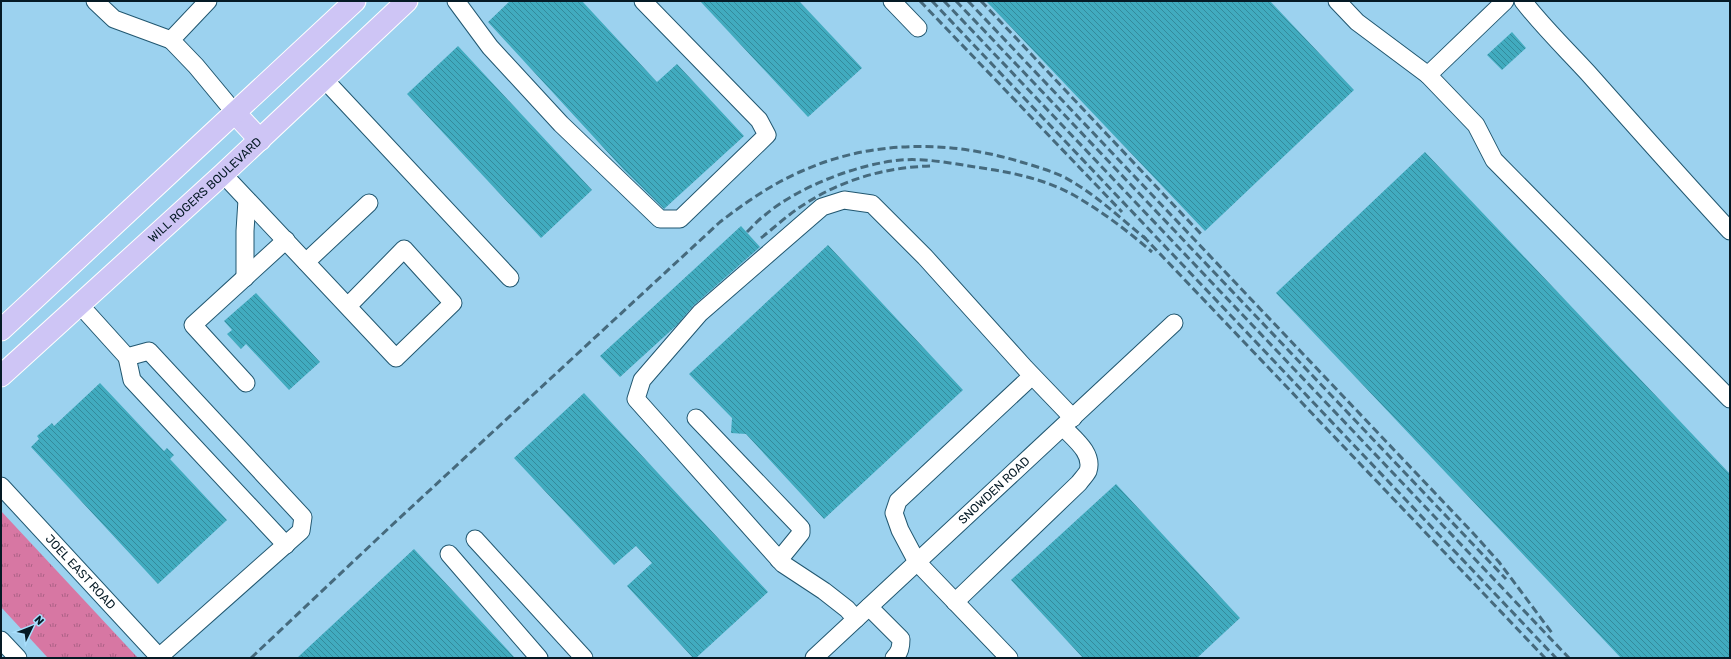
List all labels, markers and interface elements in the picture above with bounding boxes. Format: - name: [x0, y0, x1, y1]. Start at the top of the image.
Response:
- street label: WILL ROGERS BOULEVARD: [145, 134, 264, 246]
- street label: SNOWDEN ROAD: [955, 454, 1033, 527]
- street label: JOEL EAST ROAD: [42, 532, 118, 612]
- north arrow: [12, 607, 52, 647]
- text: N: [31, 613, 46, 628]

